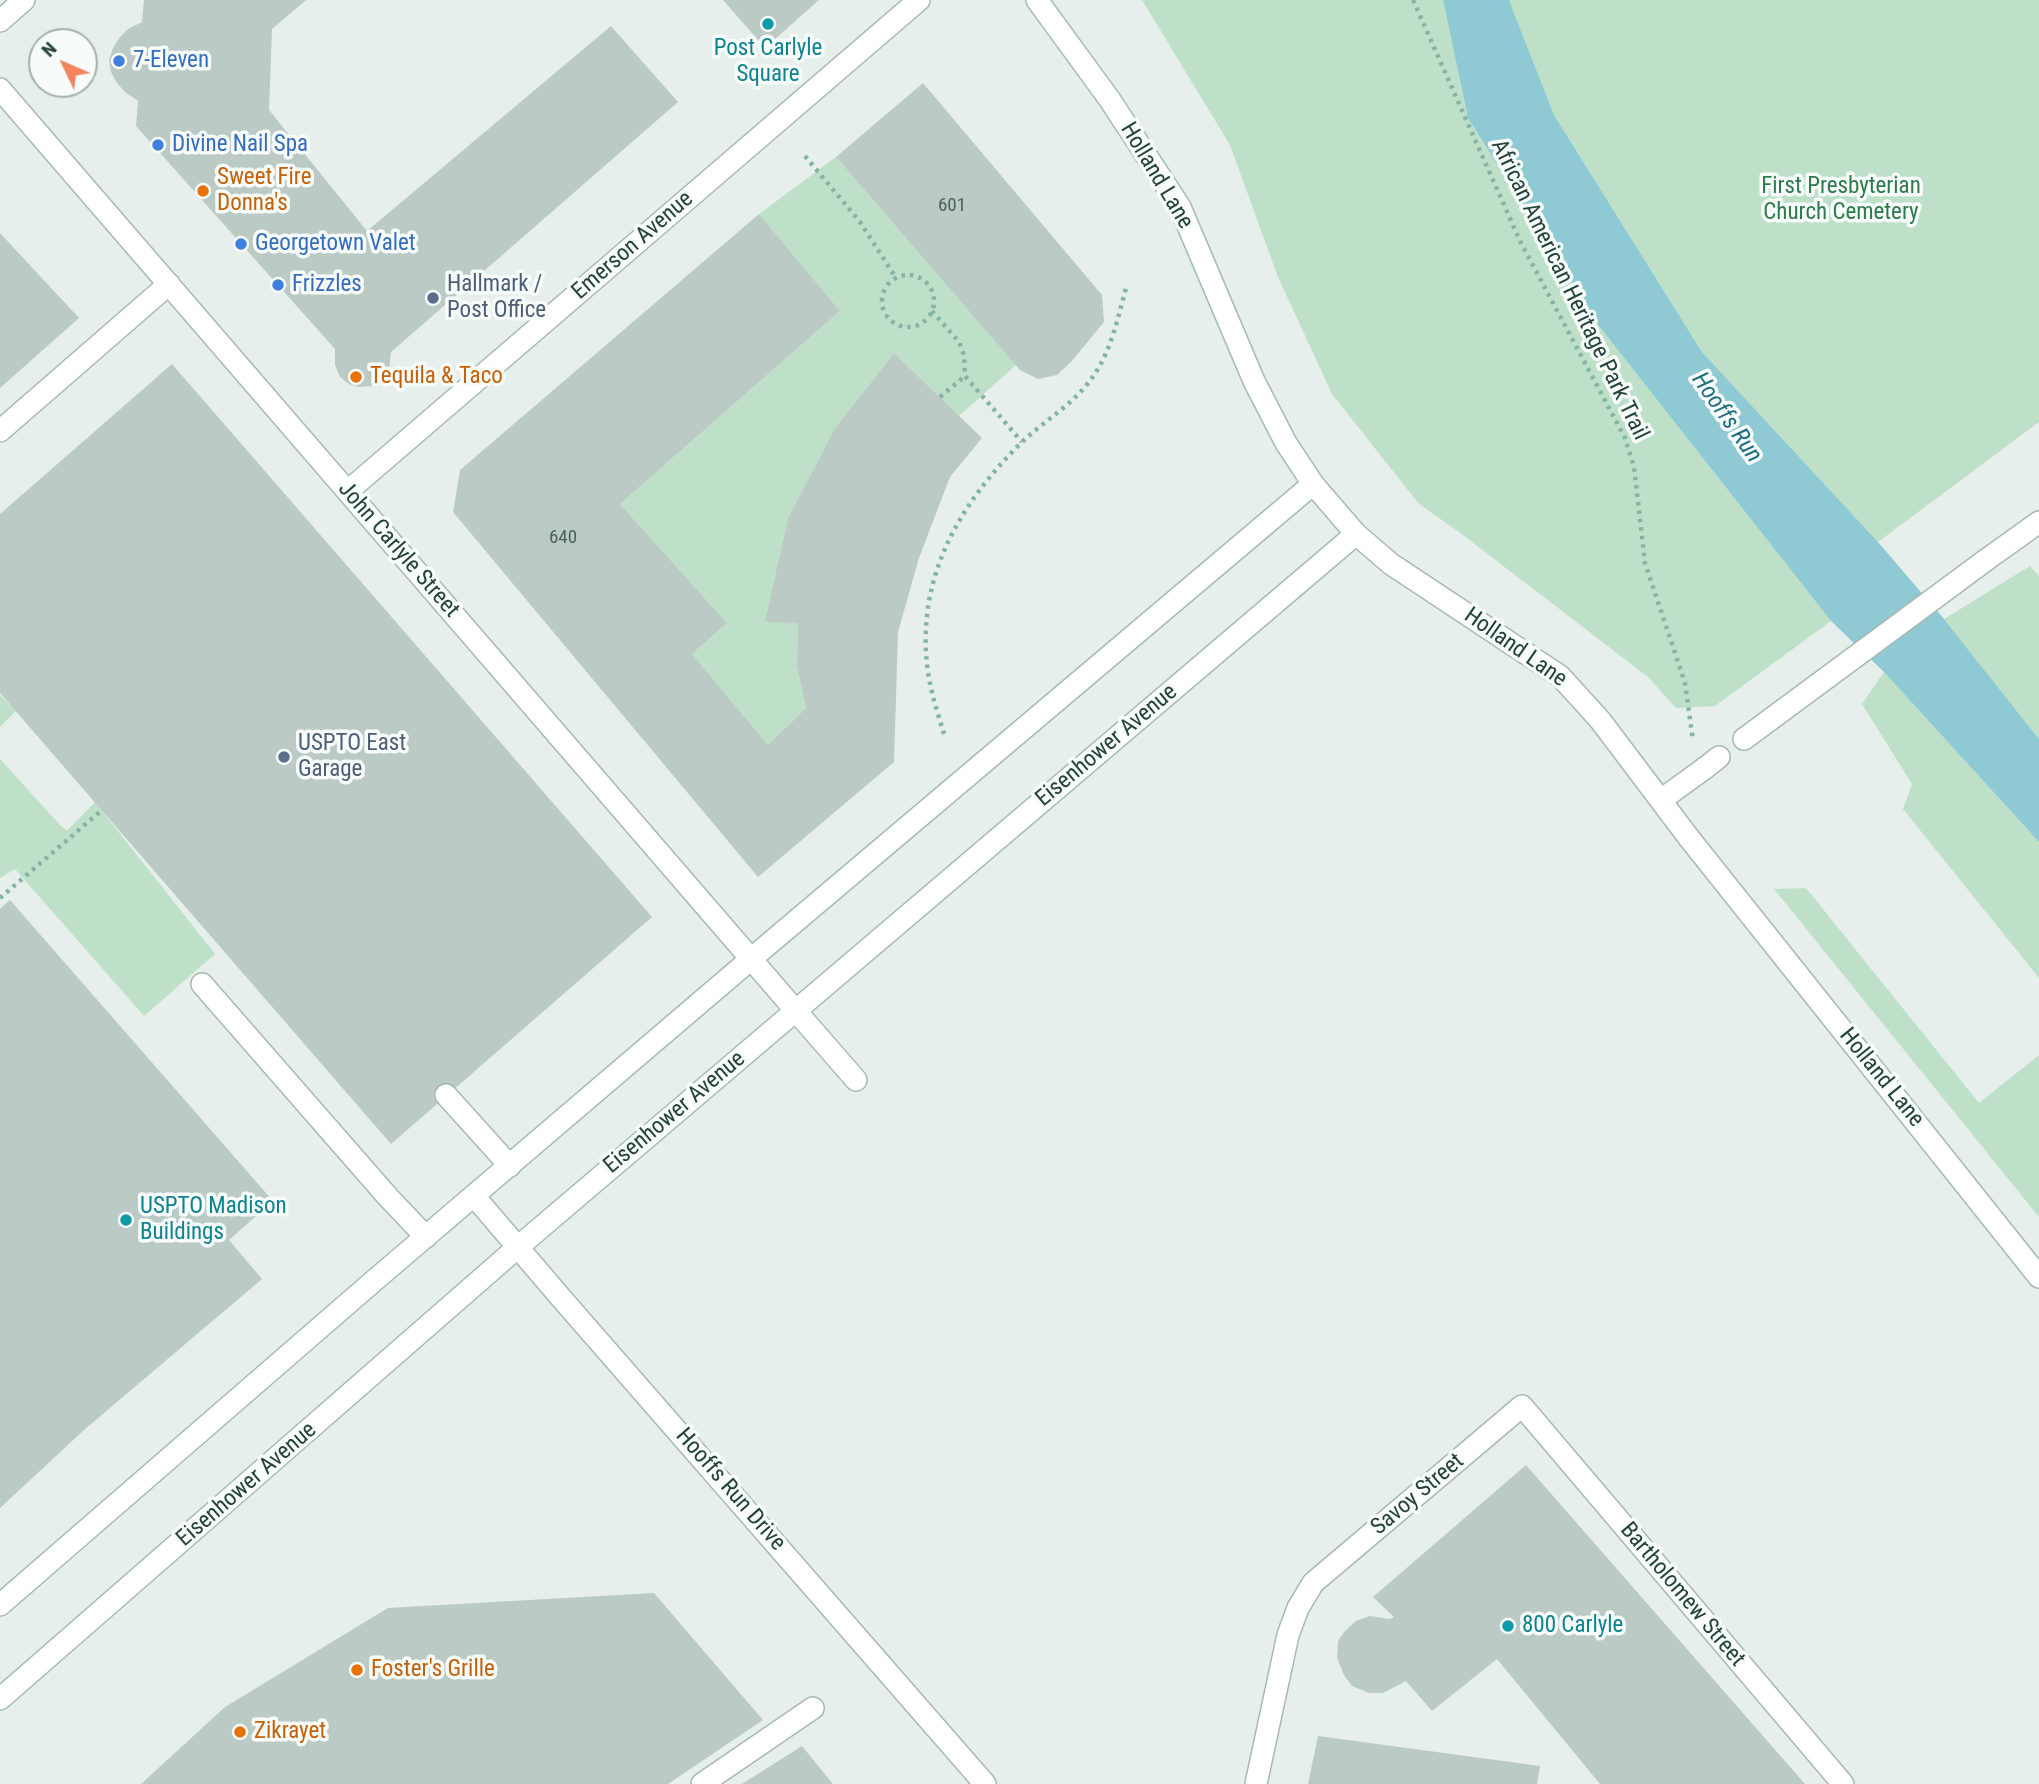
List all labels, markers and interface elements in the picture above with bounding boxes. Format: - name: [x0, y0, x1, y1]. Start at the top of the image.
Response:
- marker: Post Carlyle Square: [760, 16, 776, 32]
- north arrow: [28, 28, 98, 98]
- place label: Post Carlyle Square: [714, 35, 822, 89]
- text: N: [37, 37, 61, 62]
- place label: 7-Eleven: [133, 47, 209, 75]
- marker: 7-Eleven: [111, 53, 127, 69]
- street label: Holland Lane: [1114, 118, 1198, 234]
- place label: Divine Nail Spa: [172, 131, 308, 159]
- street label: African American Heritage Park Trail: [1484, 135, 1654, 445]
- marker: Divine Nail Spa: [150, 137, 166, 153]
- place label: Sweet Fire Donna's: [217, 164, 311, 218]
- park label: First Presbyterian Church Cemetery: [1761, 173, 1921, 227]
- marker: Sweet Fire Donna's: [195, 183, 211, 199]
- street label: Emerson Avenue: [567, 186, 699, 306]
- house number: 601: [938, 195, 966, 217]
- place label: Georgetown Valet: [255, 230, 416, 258]
- marker: Georgetown Valet: [233, 236, 249, 252]
- place label: Frizzles: [292, 271, 362, 299]
- place label: Hallmark / Post Office: [447, 271, 546, 325]
- marker: Frizzles: [270, 277, 286, 293]
- marker: Hallmark / Post Office: [425, 290, 441, 306]
- place label: Tequila & Taco: [370, 363, 503, 391]
- water label: Hooffs Run: [1685, 367, 1767, 469]
- marker: Tequila & Taco: [348, 369, 364, 385]
- street label: John Carlyle Street: [331, 476, 465, 624]
- house number: 640: [549, 527, 577, 549]
- street label: Holland Lane: [1458, 603, 1572, 693]
- street label: Eisenhower Avenue: [1031, 679, 1183, 813]
- place label: USPTO East Garage: [298, 730, 406, 784]
- marker: USPTO East Garage: [276, 749, 292, 765]
- street label: Holland Lane: [1833, 1023, 1929, 1133]
- street label: Eisenhower Avenue: [599, 1046, 751, 1180]
- place label: USPTO Madison Buildings: [140, 1193, 287, 1247]
- marker: USPTO Madison Buildings: [118, 1212, 134, 1228]
- street label: Eisenhower Avenue: [172, 1417, 322, 1553]
- street label: Hooffs Run Drive: [669, 1423, 791, 1557]
- street label: Savoy Street: [1366, 1448, 1470, 1542]
- street label: Bartholomew Street: [1614, 1517, 1750, 1673]
- place label: 800 Carlyle: [1522, 1612, 1623, 1640]
- marker: 800 Carlyle: [1500, 1618, 1516, 1634]
- place label: Foster's Grille: [371, 1656, 495, 1684]
- marker: Foster's Grille: [349, 1662, 365, 1678]
- place label: Zikrayet: [254, 1718, 326, 1746]
- marker: Zikrayet: [232, 1724, 248, 1740]

